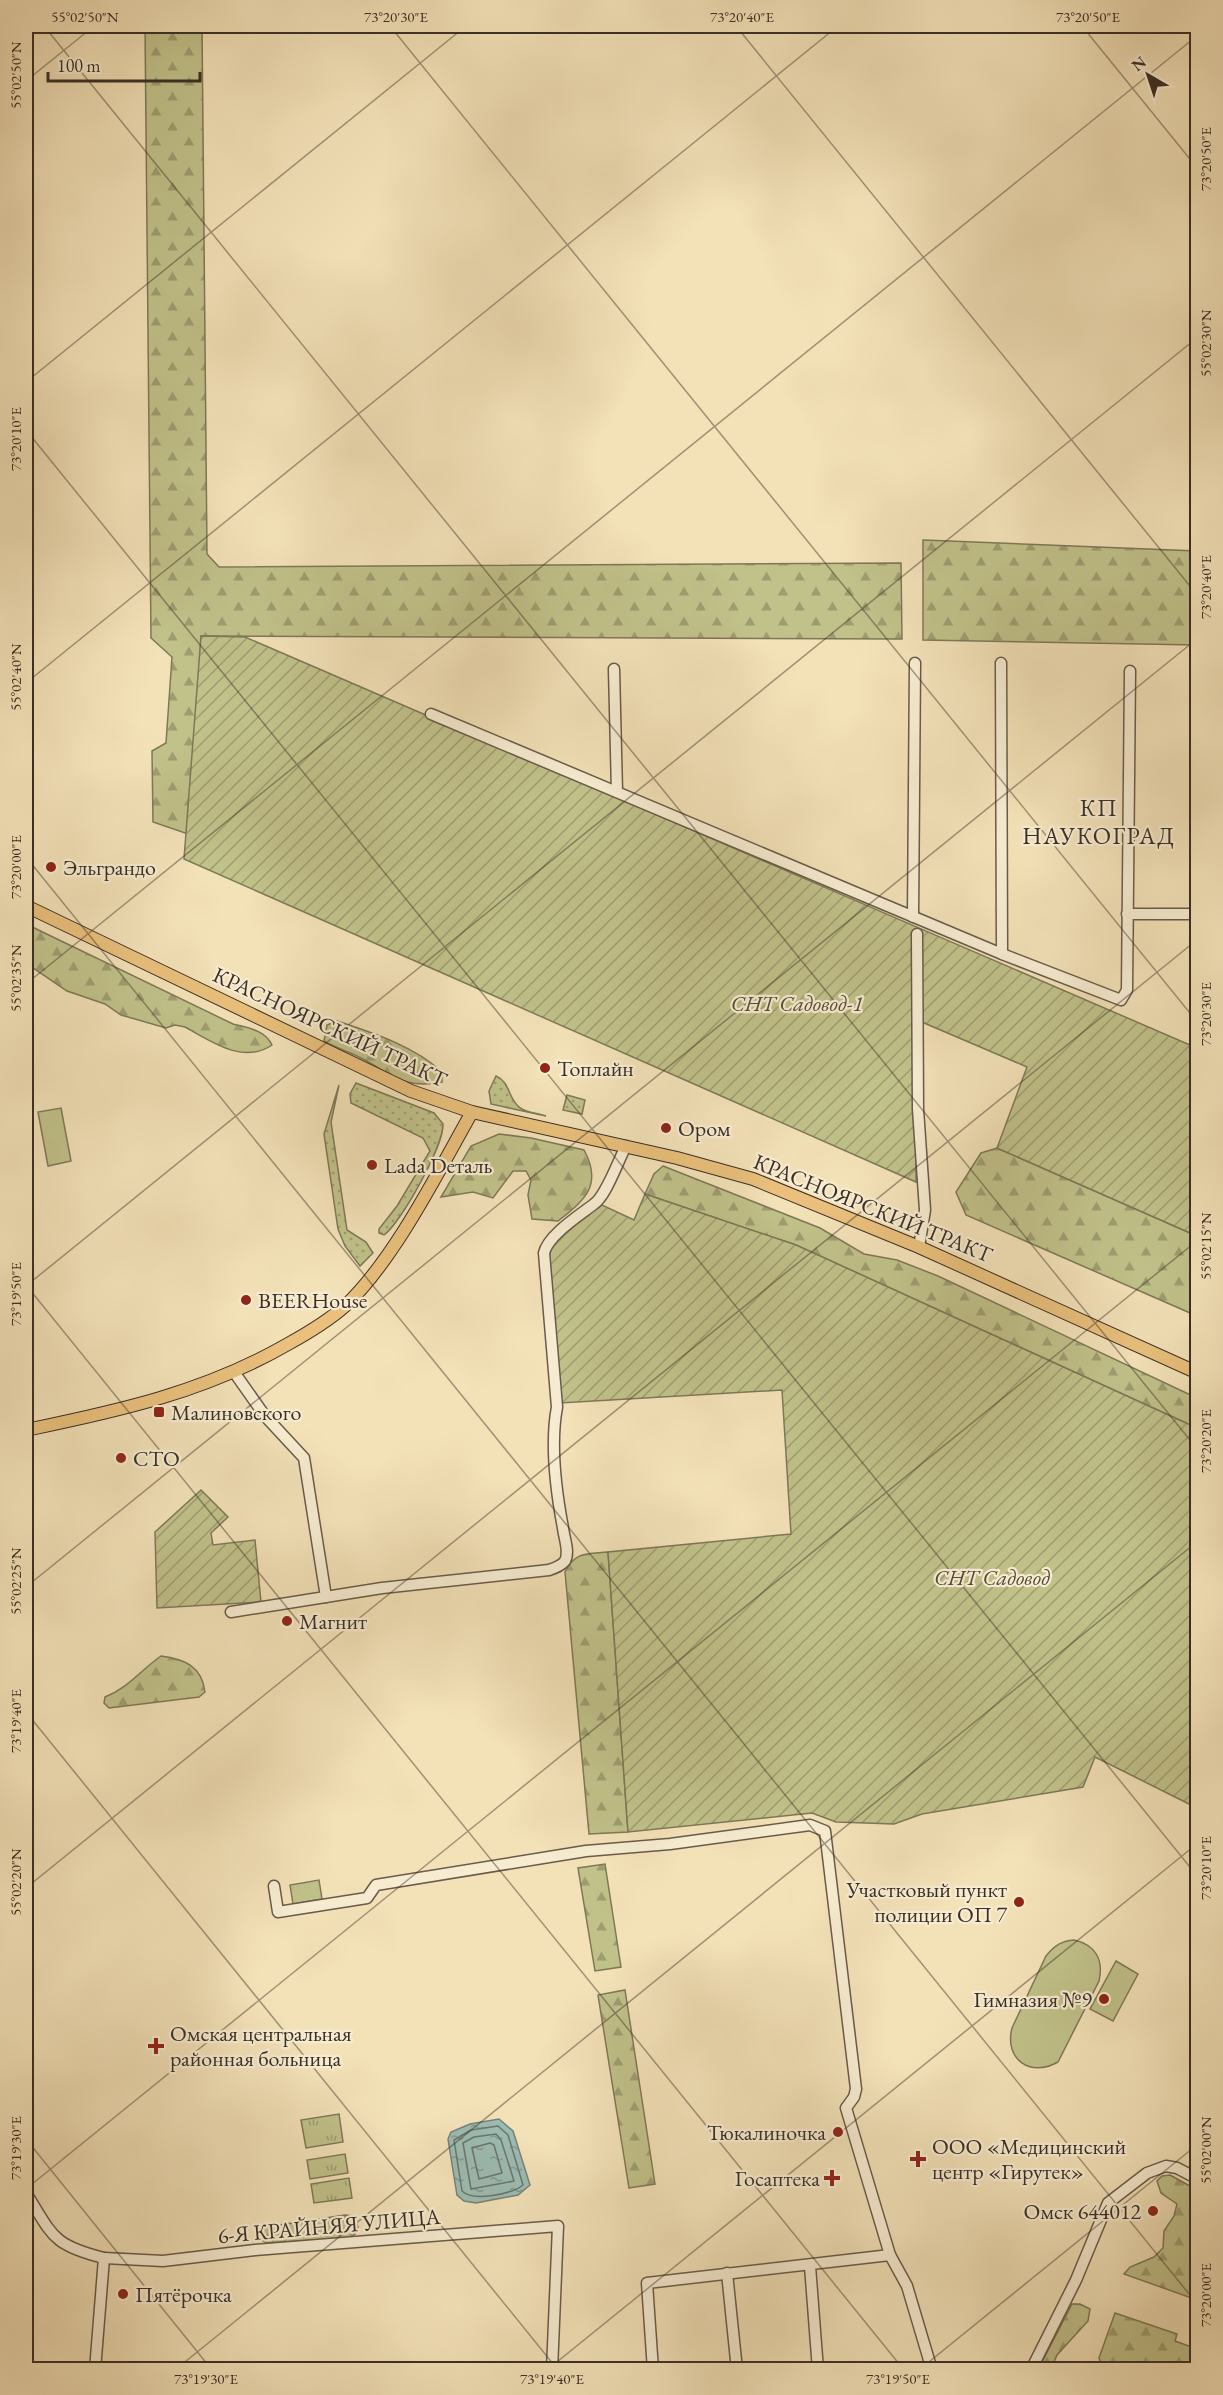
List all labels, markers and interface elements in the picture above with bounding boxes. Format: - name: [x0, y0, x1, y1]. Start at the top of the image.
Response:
- text: 55°02'50"N: [51, 7, 119, 26]
- text: 73°20'30"E: [364, 7, 429, 26]
- text: 73°20'40"E: [710, 7, 775, 26]
- text: 73°20'50"E: [1056, 7, 1121, 26]
- text: 55°02'50"N: [6, 41, 25, 109]
- scale bar: [48, 45, 200, 83]
- north arrow: [1118, 45, 1178, 105]
- text: N: [1127, 51, 1151, 76]
- text: 100 m: [57, 54, 101, 77]
- text: 73°20'50"E: [1196, 126, 1215, 191]
- text: 55°02'30"N: [1196, 309, 1215, 377]
- text: 73°20'10"E: [6, 406, 25, 471]
- text: 73°20'40"E: [1196, 554, 1215, 619]
- text: 55°02'40"N: [6, 643, 25, 711]
- district label: КП НАУКОГРАД: [1022, 792, 1176, 851]
- text: 73°20'00"E: [6, 834, 25, 899]
- place label: Эльграндо: [63, 853, 156, 882]
- marker: Эльграндо: [44, 860, 58, 874]
- text: 55°02'35"N: [6, 944, 25, 1012]
- street label: КРАСНОЯРСКИЙ ТРАКТ: [208, 960, 452, 1094]
- text: 73°20'30"E: [1196, 981, 1215, 1046]
- park label: СНТ Садовод-1: [731, 989, 863, 1018]
- place label: Топлайн: [557, 1054, 634, 1083]
- marker: Топлайн: [538, 1061, 552, 1075]
- place label: Ором: [678, 1114, 731, 1143]
- marker: Ором: [659, 1121, 673, 1135]
- street label: КРАСНОЯРСКИЙ ТРАКТ: [749, 1147, 997, 1269]
- place label: Lada Dеталь: [384, 1151, 492, 1180]
- marker: Lada Dеталь: [365, 1158, 379, 1172]
- text: 55°02'15"N: [1196, 1212, 1215, 1280]
- text: 73°19'50"E: [6, 1261, 25, 1326]
- place label: BEERHouse: [258, 1286, 368, 1315]
- marker: BEERHouse: [239, 1293, 253, 1307]
- place label: Малиновского: [171, 1398, 301, 1427]
- marker: Малиновского: [152, 1405, 166, 1419]
- text: 73°20'20"E: [1196, 1408, 1215, 1473]
- place label: СТО: [133, 1444, 180, 1473]
- marker: СТО: [114, 1451, 128, 1465]
- text: 55°02'25"N: [6, 1547, 25, 1615]
- park label: СНТ Садовод: [934, 1563, 1050, 1592]
- place label: Магнит: [299, 1607, 367, 1636]
- marker: Магнит: [280, 1614, 294, 1628]
- text: 73°19'40"E: [6, 1688, 25, 1753]
- text: 73°20'10"E: [1196, 1835, 1215, 1900]
- text: 55°02'20"N: [6, 1848, 25, 1916]
- place label: Участковый пункт полиции ОП 7: [845, 1875, 1007, 1929]
- marker: Участковый пункт полиции ОП 7: [1012, 1895, 1026, 1909]
- place label: Гимназия №9: [974, 1985, 1092, 2014]
- marker: Гимназия №9: [1097, 1992, 1111, 2006]
- place label: Омская центральная районная больница: [170, 2019, 352, 2073]
- marker: Омская центральная районная больница: [147, 2037, 165, 2055]
- text: 73°19'30"E: [6, 2115, 25, 2180]
- text: 55°02'00"N: [1196, 2116, 1215, 2184]
- place label: Тюкалиночка: [707, 2118, 826, 2147]
- marker: Тюкалиночка: [831, 2125, 845, 2139]
- place label: ООО «Медицинский центр «Гирутек»: [932, 2132, 1127, 2186]
- marker: ООО «Медицинский центр «Гирутек»: [909, 2150, 927, 2168]
- place label: Госаптека: [735, 2164, 820, 2193]
- marker: Госаптека: [825, 2171, 839, 2185]
- place label: Омск 644012: [1024, 2197, 1141, 2226]
- street label: 6-Я КРАЙНЯЯ УЛИЦА: [217, 2202, 442, 2250]
- marker: Омск 644012: [1146, 2204, 1160, 2218]
- text: 73°20'00"E: [1196, 2262, 1215, 2327]
- place label: Пятёрочка: [135, 2280, 232, 2309]
- marker: Пятёрочка: [116, 2287, 130, 2301]
- text: 73°19'30"E: [174, 2369, 239, 2388]
- text: 73°19'40"E: [520, 2369, 585, 2388]
- text: 73°19'50"E: [866, 2369, 931, 2388]

